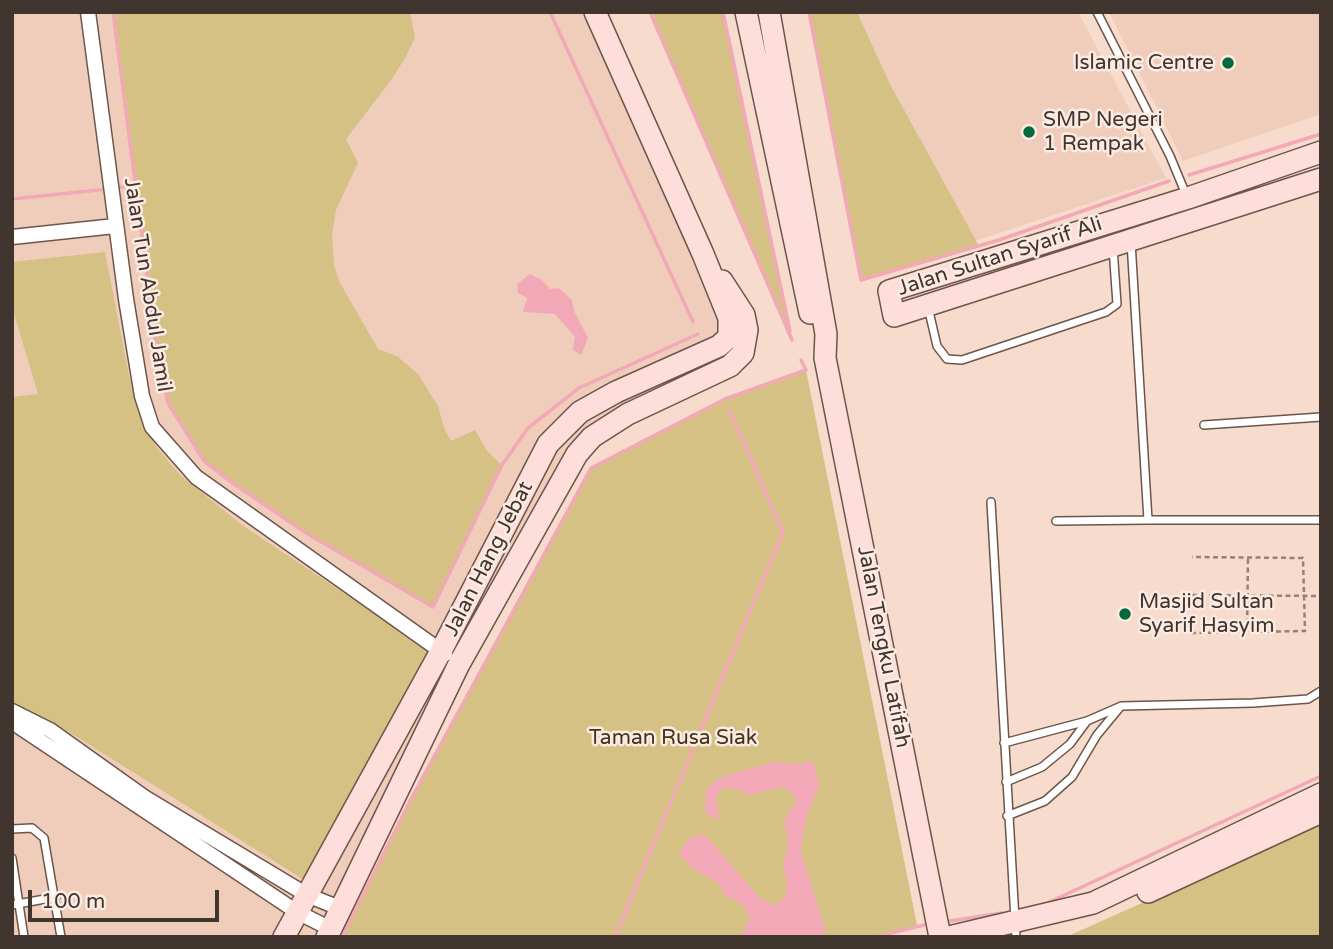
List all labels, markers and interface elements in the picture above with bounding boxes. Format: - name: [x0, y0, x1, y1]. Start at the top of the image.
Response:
- place label: Islamic Centre: [1074, 50, 1214, 76]
- marker: Islamic Centre: [1220, 55, 1236, 71]
- place label: SMP Negeri 1 Rempak: [1043, 107, 1163, 157]
- marker: SMP Negeri 1 Rempak: [1021, 124, 1037, 140]
- street label: Jalan Tun Abdul Jamil: [118, 176, 176, 394]
- street label: Jalan Sultan Syarif Ali: [894, 212, 1106, 302]
- street label: Jalan Hang Jebat: [439, 477, 539, 641]
- street label: Jalan Tengku Latifah: [851, 544, 915, 750]
- place label: Masjid Sultan Syarif Hasyim: [1139, 589, 1274, 639]
- marker: Masjid Sultan Syarif Hasyim: [1117, 606, 1133, 622]
- park label: Taman Rusa Siak: [589, 725, 757, 751]
- scale bar: [32, 876, 222, 920]
- text: 100 m: [41, 889, 105, 914]

